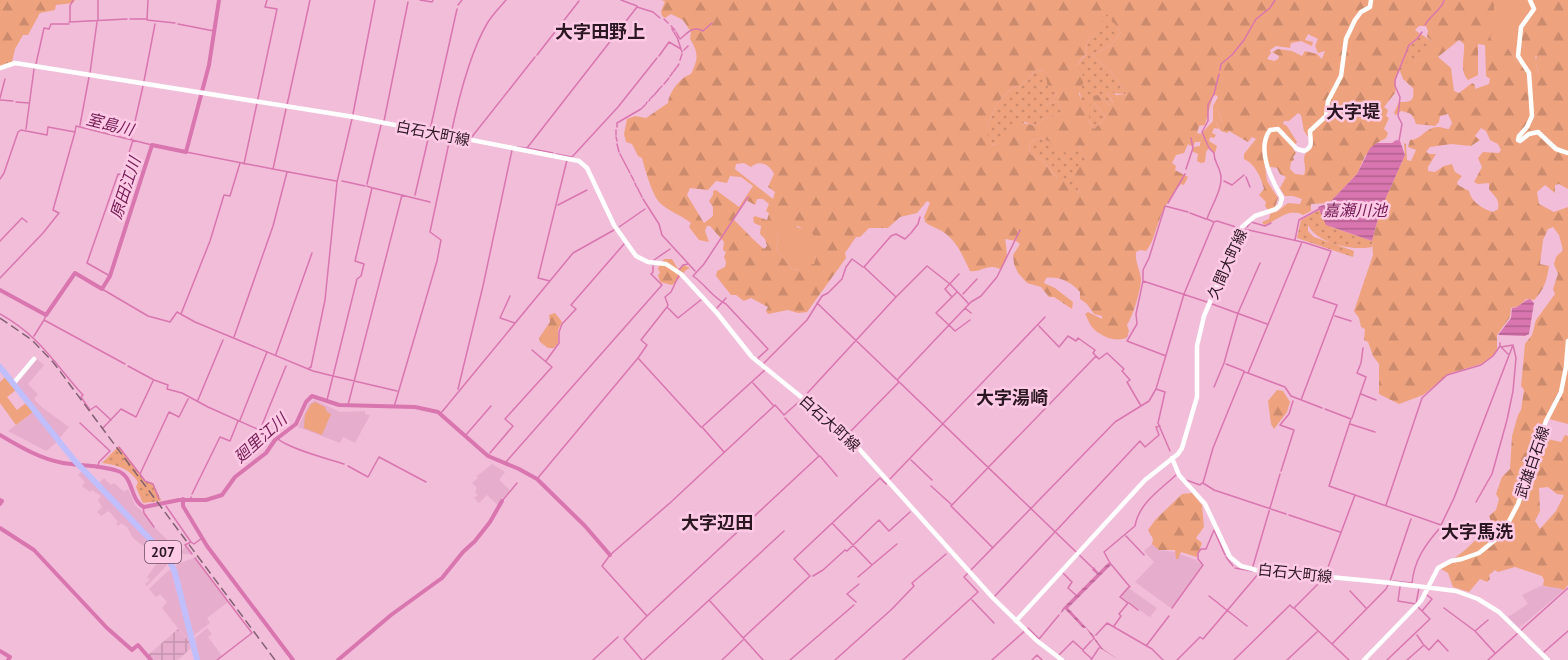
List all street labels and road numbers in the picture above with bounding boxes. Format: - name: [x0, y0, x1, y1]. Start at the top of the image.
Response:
- street label: 白石大町線: [394, 117, 472, 149]
- street label: 久間大町線: [1203, 226, 1251, 302]
- street label: 白石大町線: [796, 391, 864, 455]
- street label: 武雄白石線: [1511, 423, 1553, 501]
- road number: 207: [145, 541, 181, 563]
- street label: 白石大町線: [1257, 560, 1333, 586]

